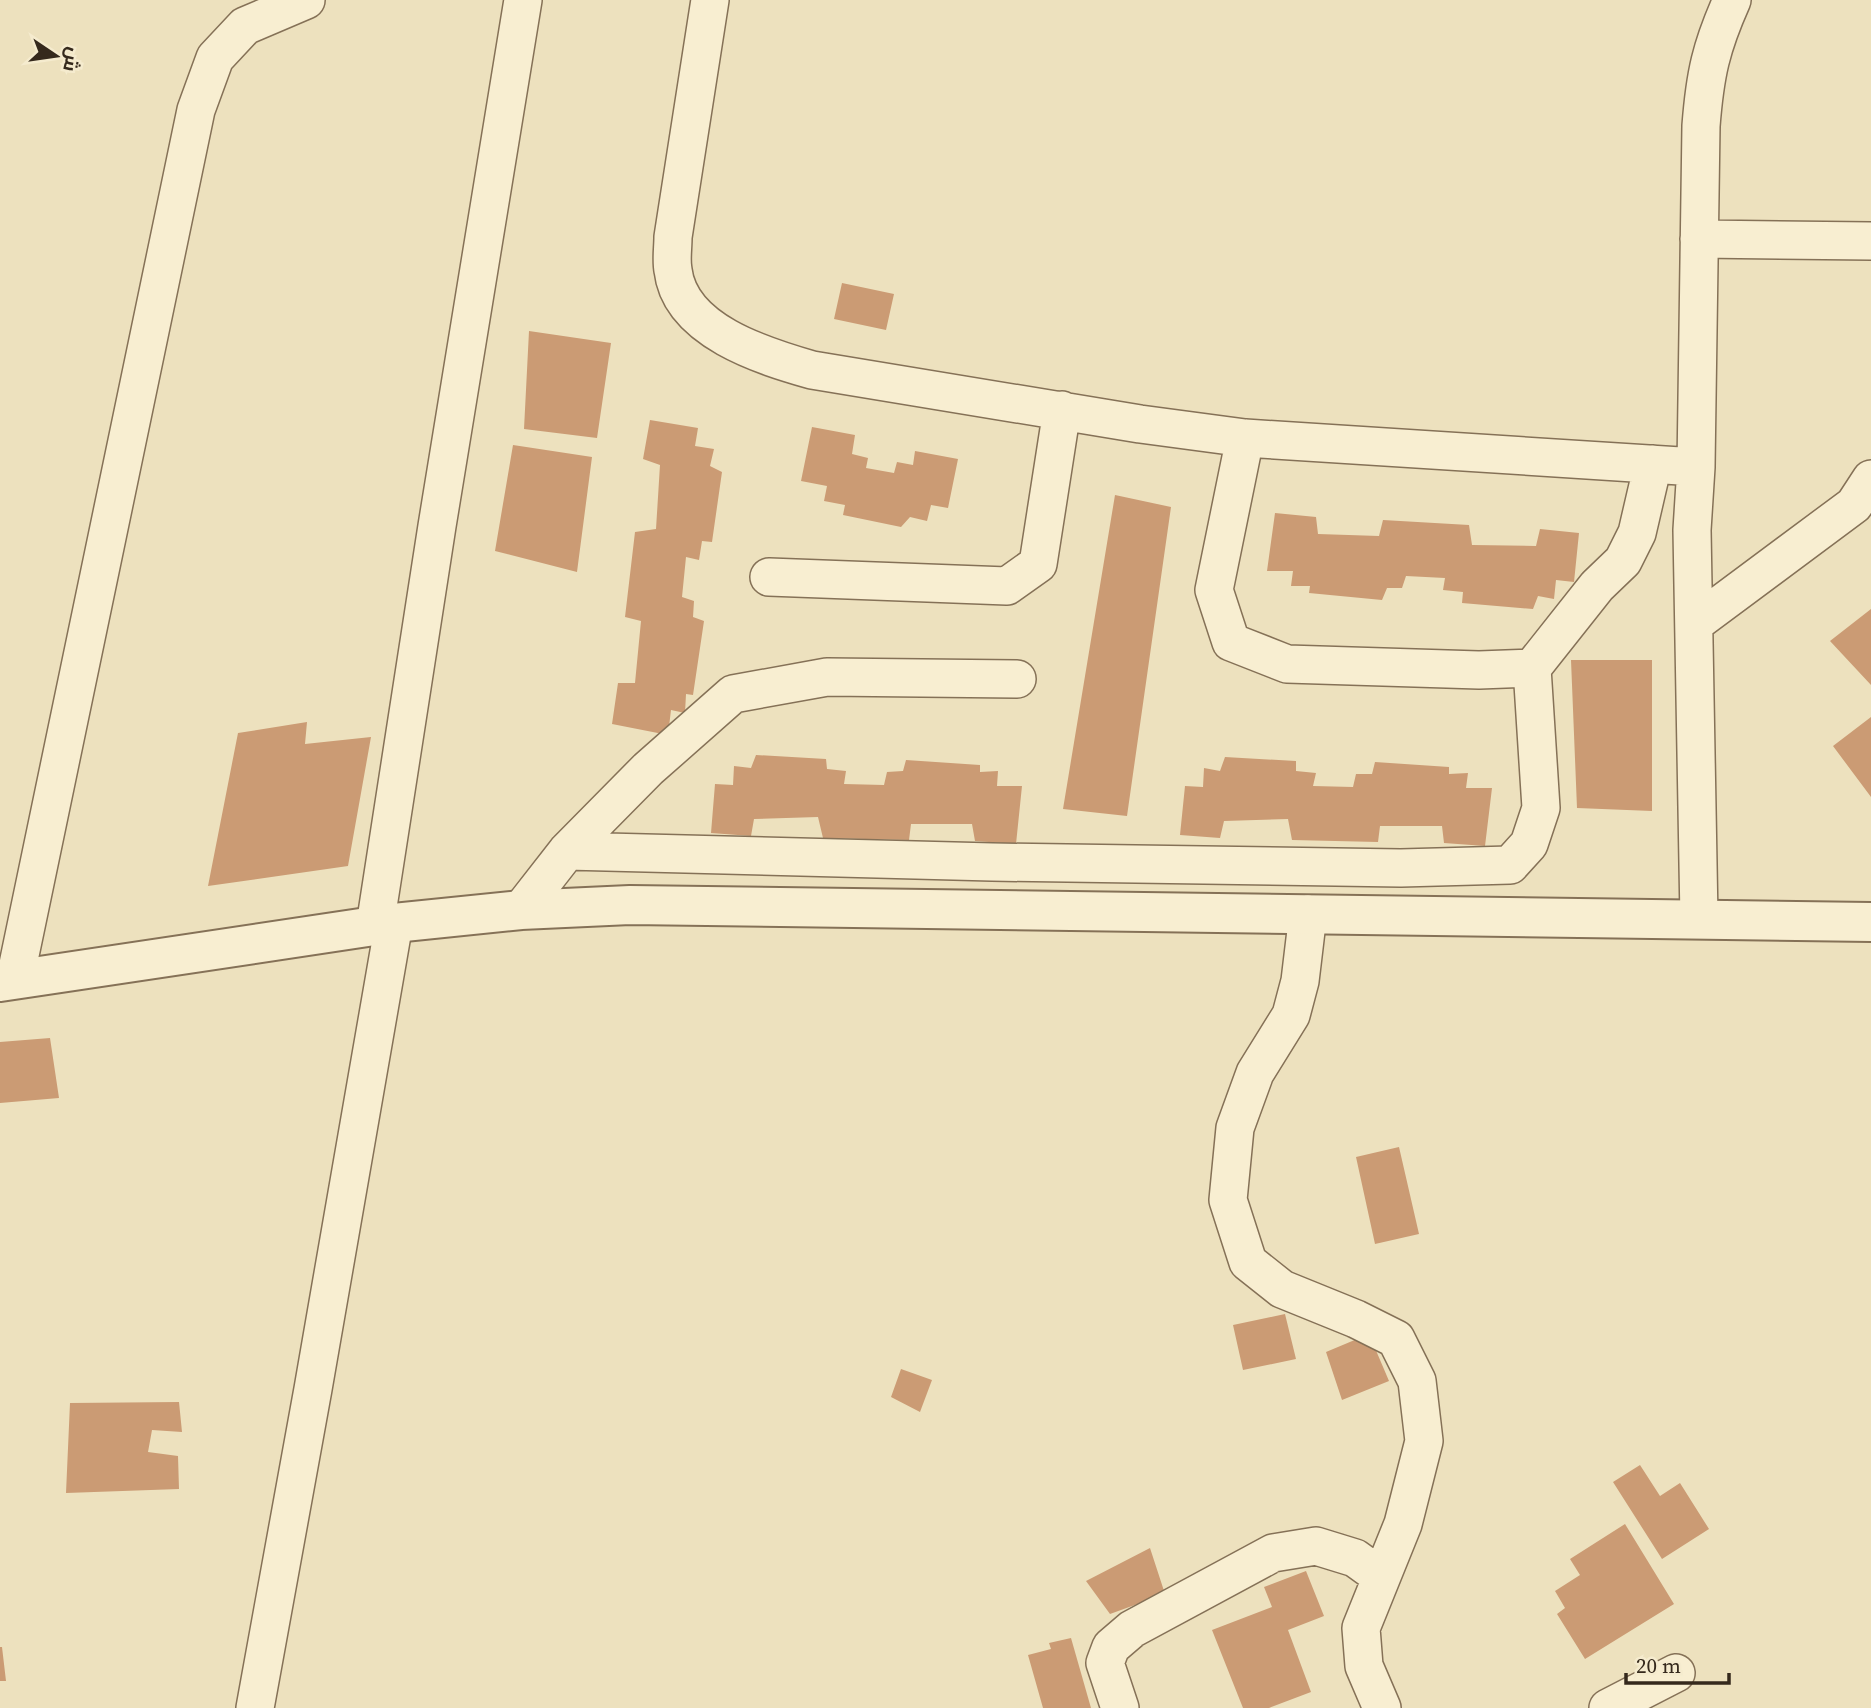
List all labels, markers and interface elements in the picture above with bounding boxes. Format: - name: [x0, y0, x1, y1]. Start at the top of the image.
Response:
- north arrow: [21, 21, 91, 91]
- text: ش: [57, 45, 88, 75]
- scale bar: [1626, 1642, 1729, 1686]
- text: 20 m: [1636, 1651, 1681, 1680]

